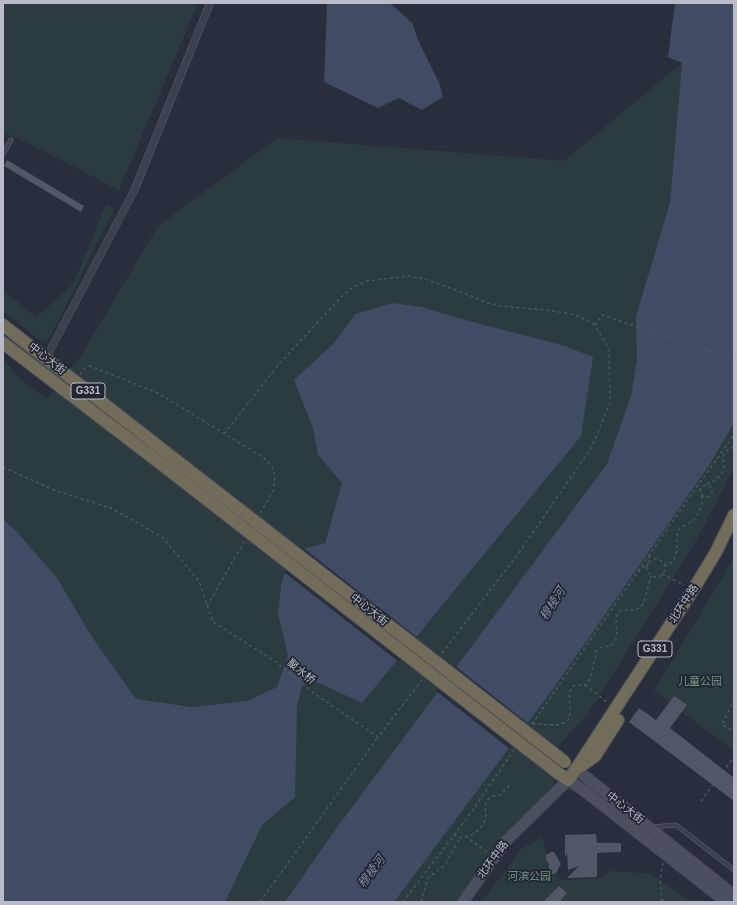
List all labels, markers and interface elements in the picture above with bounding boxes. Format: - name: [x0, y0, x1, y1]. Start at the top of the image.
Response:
- street label: 中心大街: [26, 340, 68, 378]
- road number: G331: [71, 383, 105, 399]
- street label: 北环中路: [666, 582, 702, 626]
- water label: 穆棱河: [537, 585, 569, 623]
- street label: 中心大街: [348, 591, 390, 629]
- road number: G331: [638, 641, 672, 657]
- street label: 聚水桥: [284, 656, 318, 688]
- park label: 儿童公园: [678, 675, 722, 689]
- street label: 中心大街: [604, 789, 646, 827]
- street label: 北环中路: [475, 838, 511, 882]
- water label: 穆棱河: [356, 853, 388, 891]
- park label: 河滨公园: [507, 870, 551, 884]

